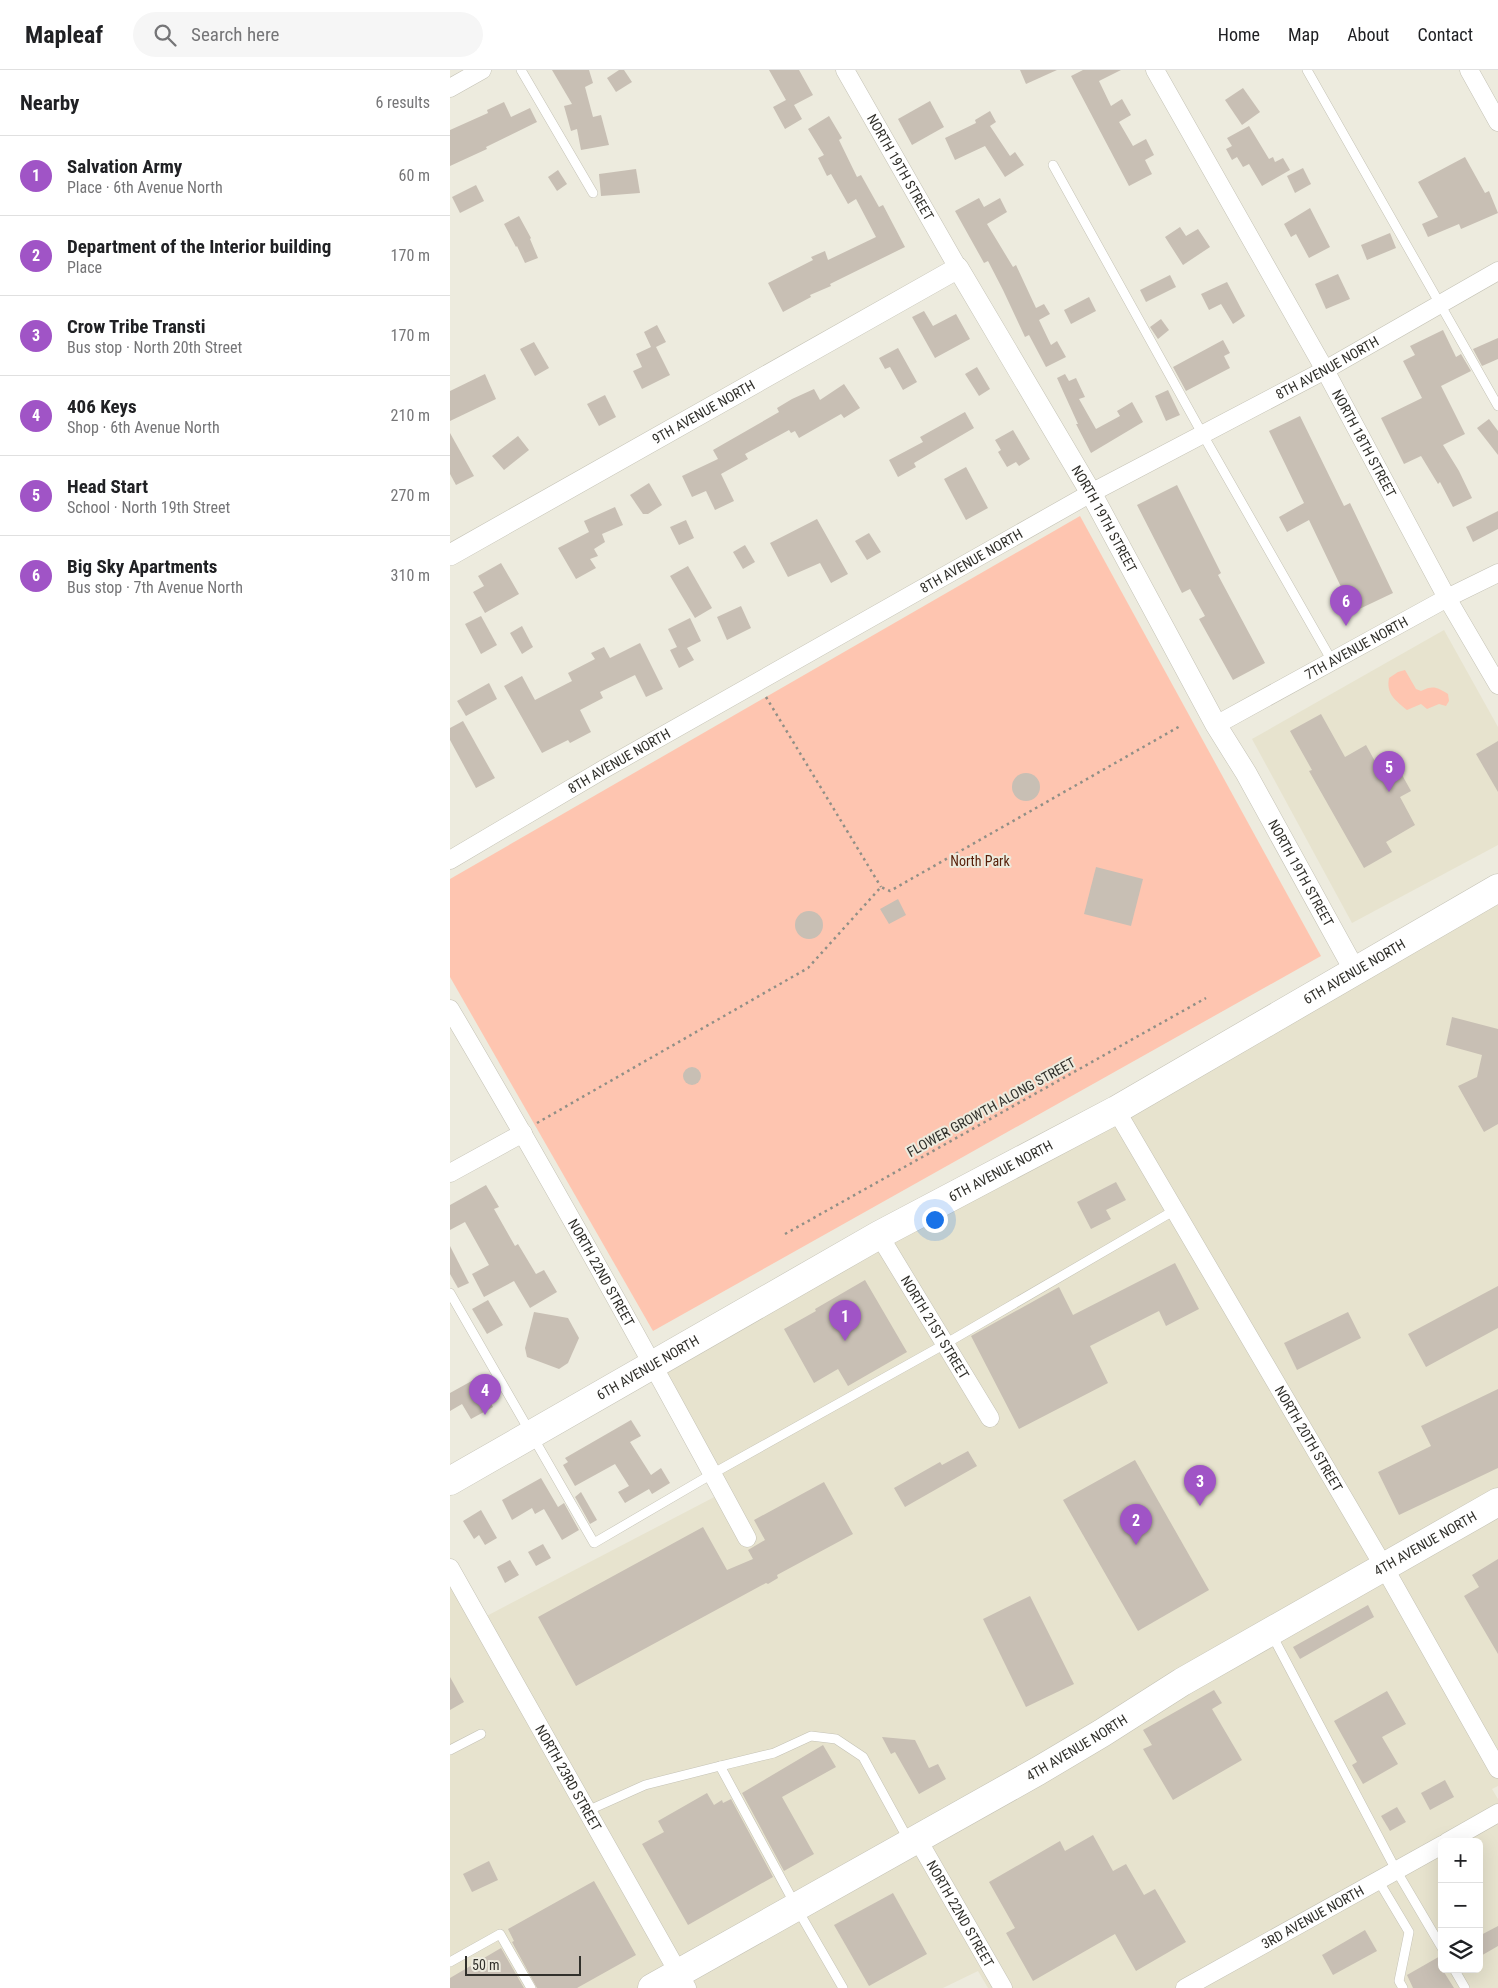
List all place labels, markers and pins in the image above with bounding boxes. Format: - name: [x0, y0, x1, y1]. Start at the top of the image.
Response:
- pin: 6: [1330, 585, 1362, 626]
- pin: 5: [1373, 751, 1405, 792]
- pin: 1: [829, 1300, 861, 1341]
- pin: 4: [469, 1374, 501, 1415]
- pin: 3: [1184, 1465, 1216, 1506]
- pin: 2: [1120, 1504, 1152, 1545]

